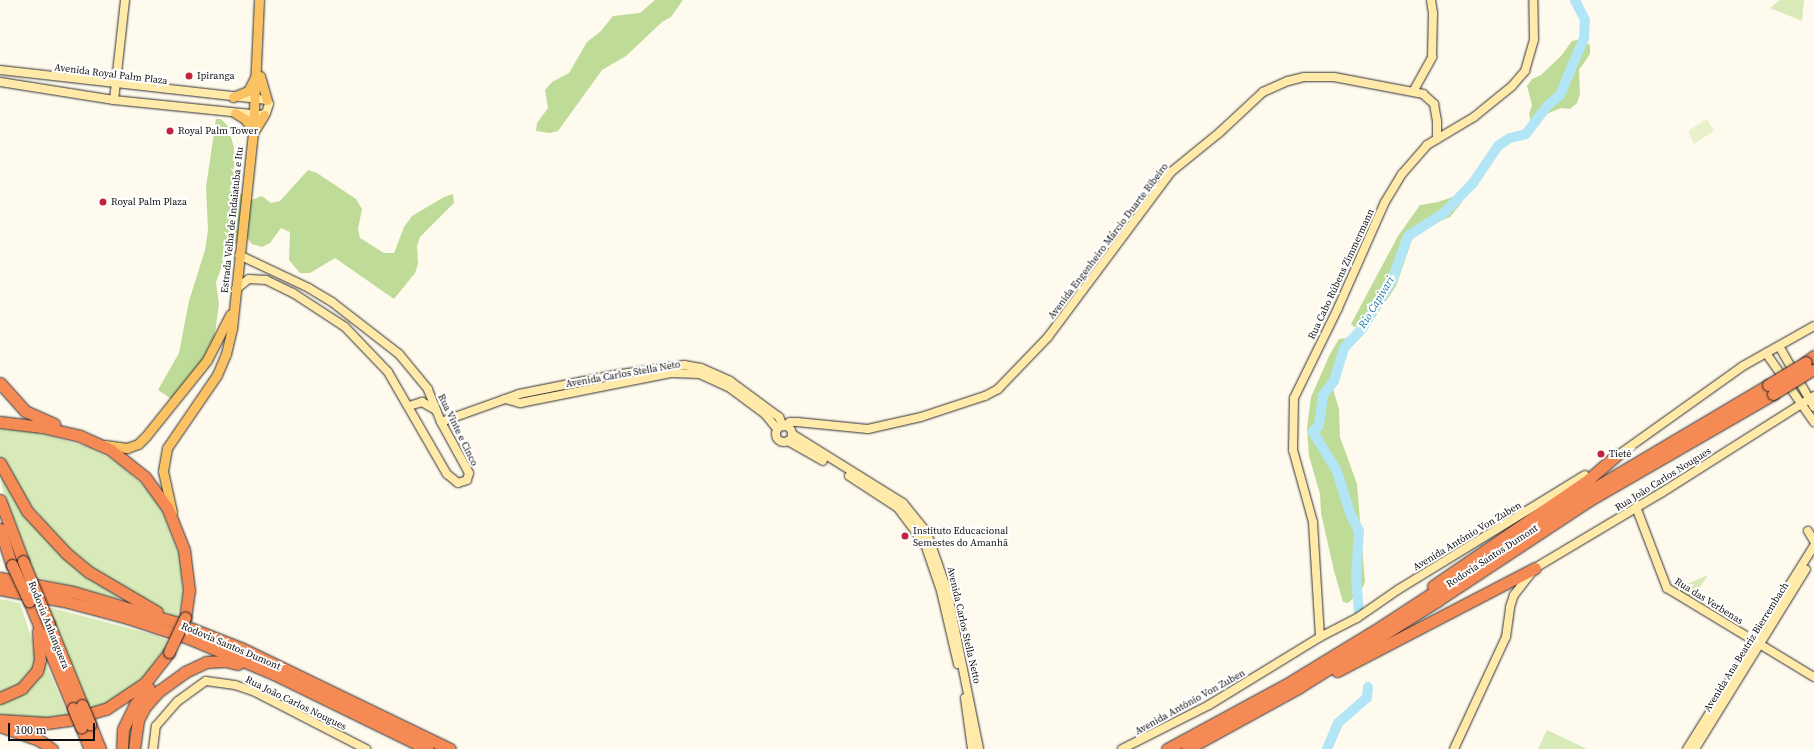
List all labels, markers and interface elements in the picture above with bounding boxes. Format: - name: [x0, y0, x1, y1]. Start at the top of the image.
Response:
- street label: Avenida Royal Palm Plaza: [54, 61, 168, 87]
- place label: Ipiranga: [197, 70, 235, 82]
- marker: Ipiranga: [184, 71, 194, 81]
- place label: Royal Palm Tower: [178, 125, 258, 137]
- marker: Royal Palm Tower: [165, 126, 175, 136]
- street label: Estrada Velha de Indaiatuba e Itu: [218, 146, 246, 294]
- street label: Avenida Engenheiro Márcio Duarte Ribeiro: [1045, 161, 1171, 321]
- place label: Royal Palm Plaza: [111, 196, 187, 208]
- marker: Royal Palm Plaza: [98, 197, 108, 207]
- street label: Rua Cabo Rúbens Zimmermann: [1305, 207, 1377, 341]
- water label: Rio Capivari: [1356, 275, 1398, 331]
- street label: Avenida Carlos Stella Neto: [565, 358, 681, 390]
- street label: Rua Vinte e Cinco: [435, 392, 481, 468]
- street label: Rua João Carlos Nougues: [1613, 445, 1713, 513]
- place label: Tietê: [1609, 448, 1631, 460]
- marker: Tietê: [1596, 449, 1606, 459]
- street label: Avenida Antônio Von Zuben: [1411, 499, 1523, 573]
- street label: Rodovia Santos Dumont: [1444, 522, 1540, 590]
- place label: Instituto Educacional Semestes do Amanhã: [913, 524, 1008, 548]
- marker: Instituto Educacional Semestes do Amanhã: [900, 531, 910, 541]
- street label: Avenida Carlos Stella Netto: [945, 565, 983, 685]
- street label: Rua das Verbenas: [1672, 575, 1746, 627]
- street label: Rodovia Anhanguera: [26, 579, 72, 671]
- street label: Avenida Ana Beatriz Bierrembach: [1701, 580, 1791, 714]
- street label: Rodovia Santos Dumont: [180, 620, 282, 672]
- street label: Avenida Antônio Von Zuben: [1133, 667, 1247, 737]
- street label: Rua João Carlos Nougues: [244, 673, 348, 733]
- scale bar: [10, 715, 97, 741]
- text: 100 m: [15, 722, 47, 738]

